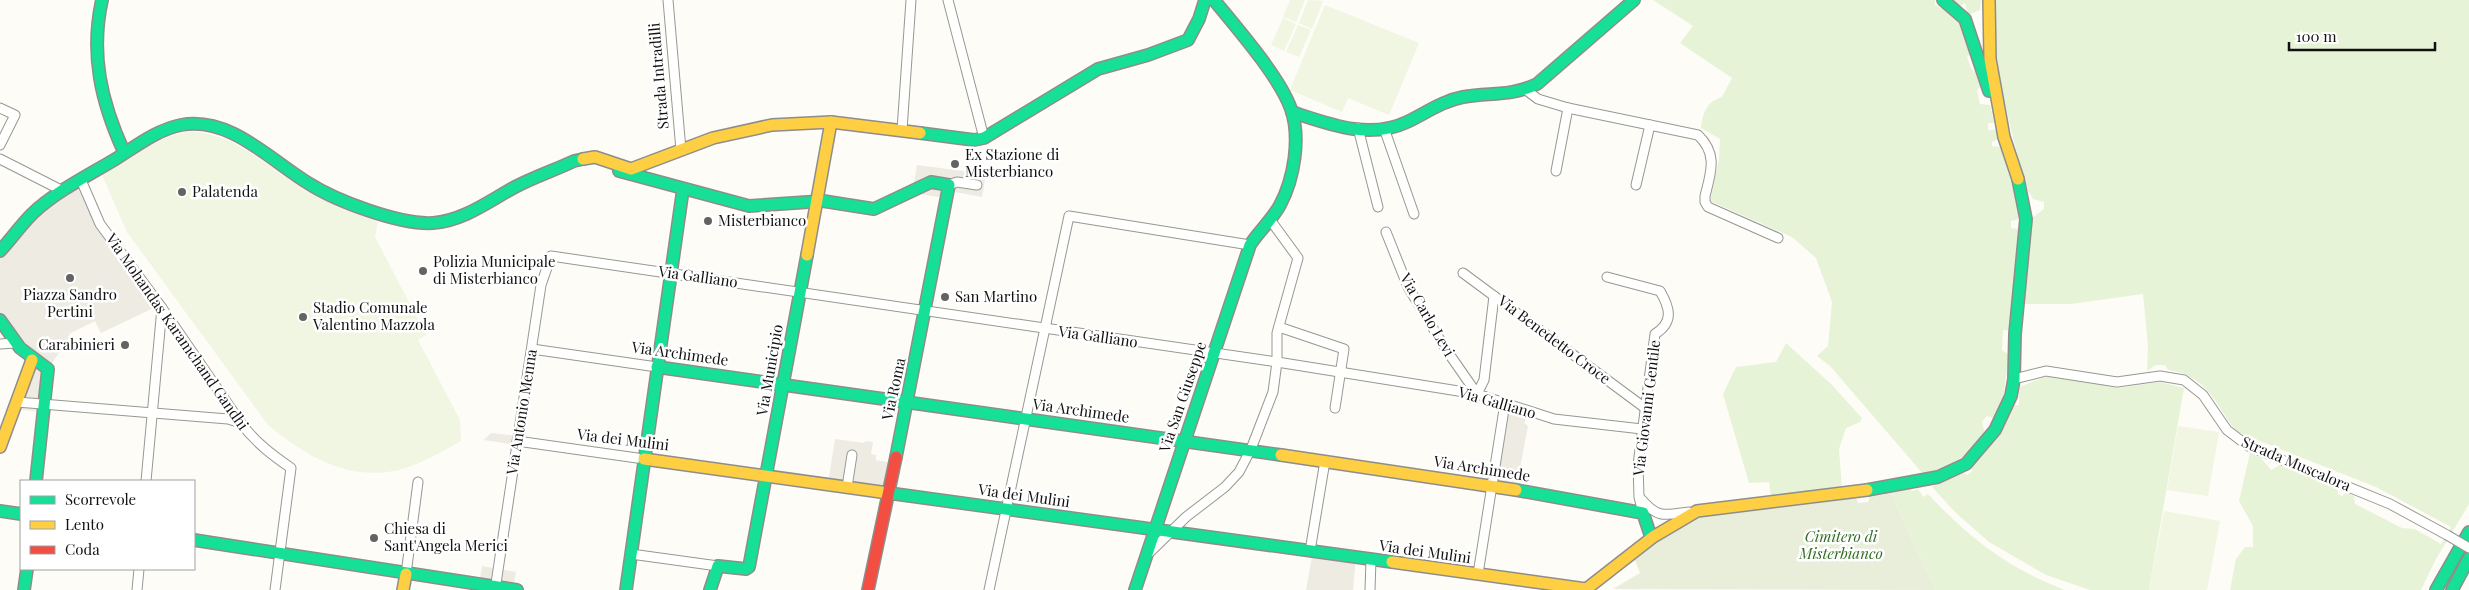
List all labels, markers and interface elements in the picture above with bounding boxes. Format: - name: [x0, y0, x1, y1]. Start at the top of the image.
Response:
- scale bar: [2289, 20, 2435, 52]
- street label: Strada Intradilli: [643, 21, 673, 130]
- text: 100 m: [2296, 26, 2337, 46]
- place label: Ex Stazione di Misterbianco: [965, 144, 1060, 181]
- marker: Ex Stazione di Misterbianco: [949, 158, 961, 170]
- place label: Palatenda: [192, 181, 258, 201]
- marker: Palatenda: [176, 186, 188, 198]
- place label: Misterbianco: [718, 210, 806, 230]
- marker: Misterbianco: [702, 215, 714, 227]
- street label: Via Mohandas Karamchand Gandhi: [101, 228, 254, 434]
- place label: Polizia Municipale di Misterbianco: [433, 251, 556, 288]
- street label: Via Galliano: [656, 260, 739, 291]
- marker: Polizia Municipale di Misterbianco: [417, 265, 429, 277]
- street label: Via Carlo Levi: [1396, 268, 1460, 360]
- marker: Piazza Sandro Pertini: [64, 272, 76, 284]
- place label: Piazza Sandro Pertini: [23, 284, 117, 321]
- place label: San Martino: [955, 286, 1037, 306]
- street label: Via Benedetto Croce: [1493, 290, 1615, 388]
- marker: San Martino: [939, 291, 951, 303]
- place label: Stadio Comunale Valentino Mazzola: [312, 297, 435, 334]
- marker: Stadio Comunale Valentino Mazzola: [297, 311, 309, 323]
- street label: Via Galliano: [1056, 320, 1139, 351]
- street label: Via Municipio: [751, 323, 787, 418]
- place label: Carabinieri: [38, 334, 116, 354]
- street label: Via Archimede: [629, 336, 730, 370]
- marker: Carabinieri: [119, 339, 131, 351]
- street label: Via San Giuseppe: [1153, 339, 1210, 456]
- street label: Via Giovanni Gentile: [1628, 339, 1664, 478]
- street label: Via Antonio Menna: [501, 347, 541, 477]
- street label: Via Roma: [876, 355, 909, 423]
- street label: Via Galliano: [1455, 381, 1538, 423]
- street label: Via Archimede: [1030, 393, 1131, 427]
- street label: Via dei Mulini: [575, 423, 671, 455]
- street label: Strada Muscalora: [2239, 431, 2355, 495]
- street label: Via Archimede: [1431, 450, 1532, 486]
- street label: Via dei Mulini: [976, 479, 1072, 511]
- legend: [20, 480, 195, 570]
- text: Scorrevole: [65, 489, 136, 509]
- text: Lento: [65, 514, 104, 534]
- place label: Chiesa di Sant'Angela Merici: [384, 518, 509, 555]
- park label: Cimitero di Misterbianco: [1798, 526, 1883, 563]
- marker: Chiesa di Sant'Angela Merici: [368, 532, 380, 544]
- street label: Via dei Mulini: [1377, 535, 1473, 567]
- text: Coda: [65, 539, 100, 559]

